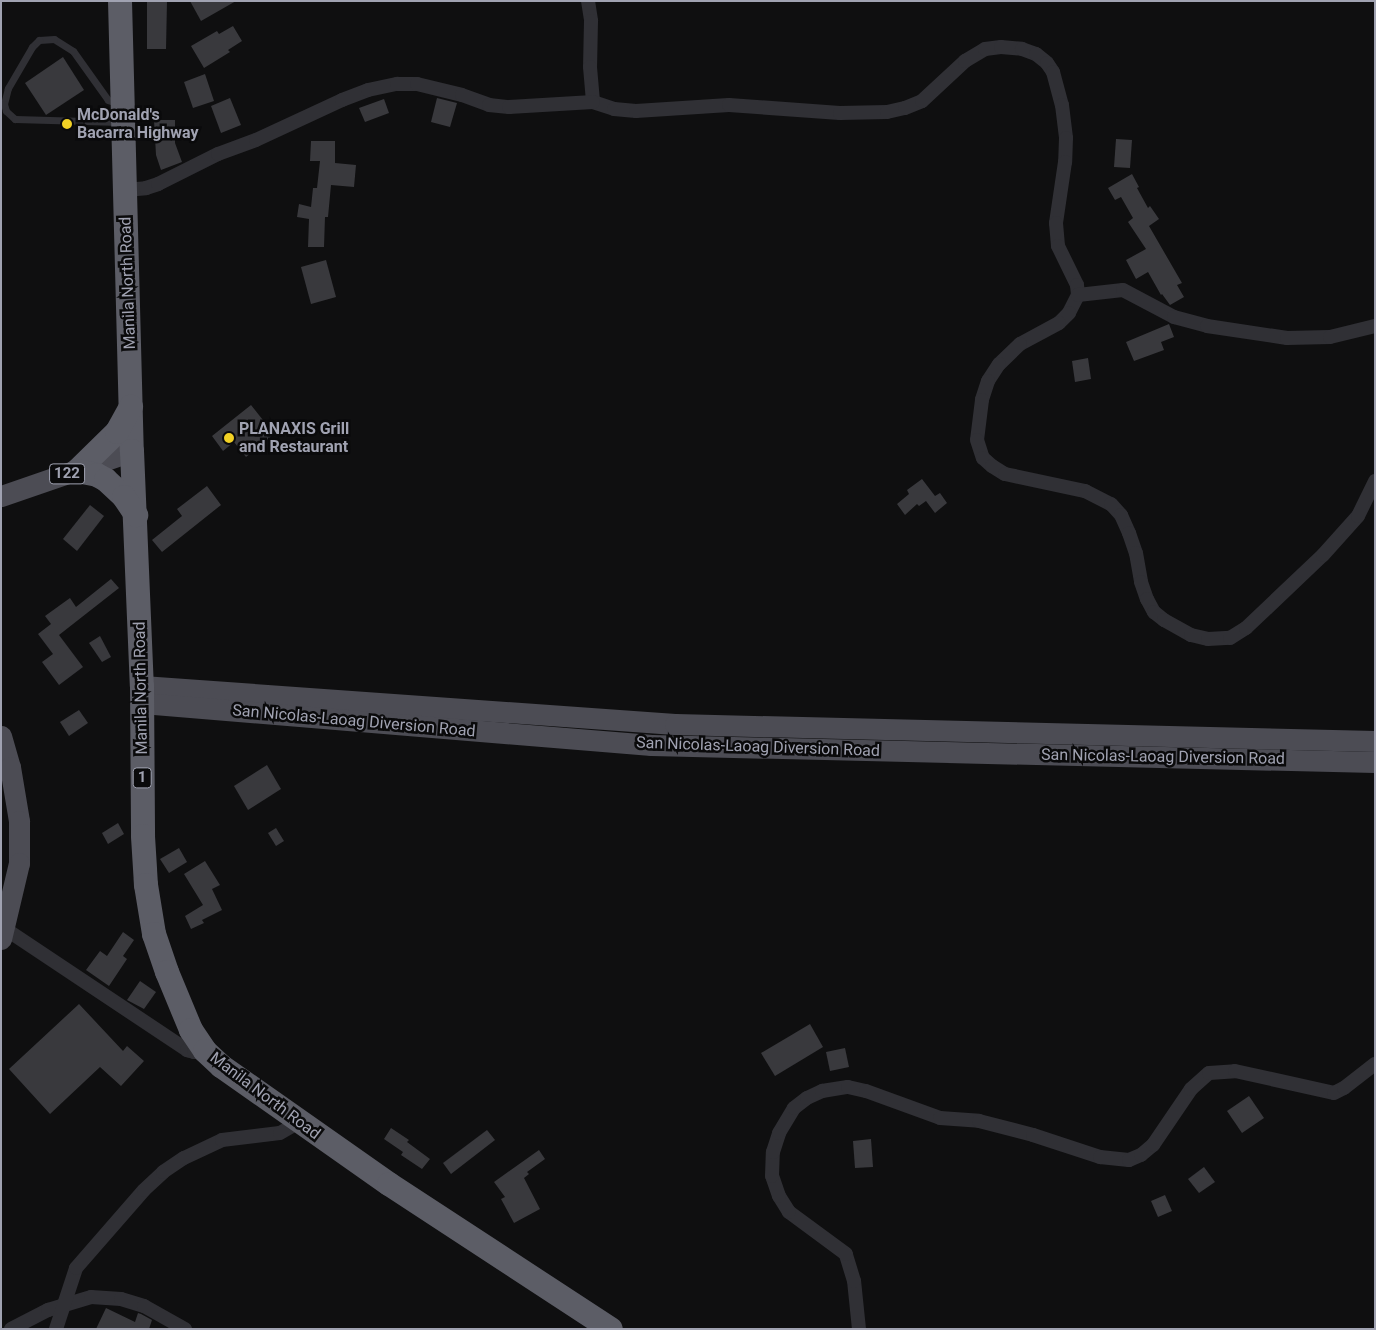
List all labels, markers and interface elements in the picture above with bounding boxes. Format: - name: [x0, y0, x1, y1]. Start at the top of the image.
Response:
- place label: McDonald's Bacarra Highway: [77, 105, 199, 143]
- marker: McDonald's Bacarra Highway: [61, 118, 73, 130]
- street label: Manila North Road: [116, 216, 140, 350]
- place label: PLANAXIS Grill and Restaurant: [239, 419, 349, 457]
- marker: PLANAXIS Grill and Restaurant: [223, 432, 235, 444]
- road number: 122: [48, 462, 86, 486]
- street label: Manila North Road: [130, 621, 152, 755]
- street label: San Nicolas-Laoag Diversion Road: [232, 701, 476, 741]
- street label: San Nicolas-Laoag Diversion Road: [636, 733, 880, 761]
- street label: San Nicolas-Laoag Diversion Road: [1041, 745, 1285, 769]
- road number: 1: [132, 766, 152, 790]
- street label: Manila North Road: [206, 1048, 324, 1144]

